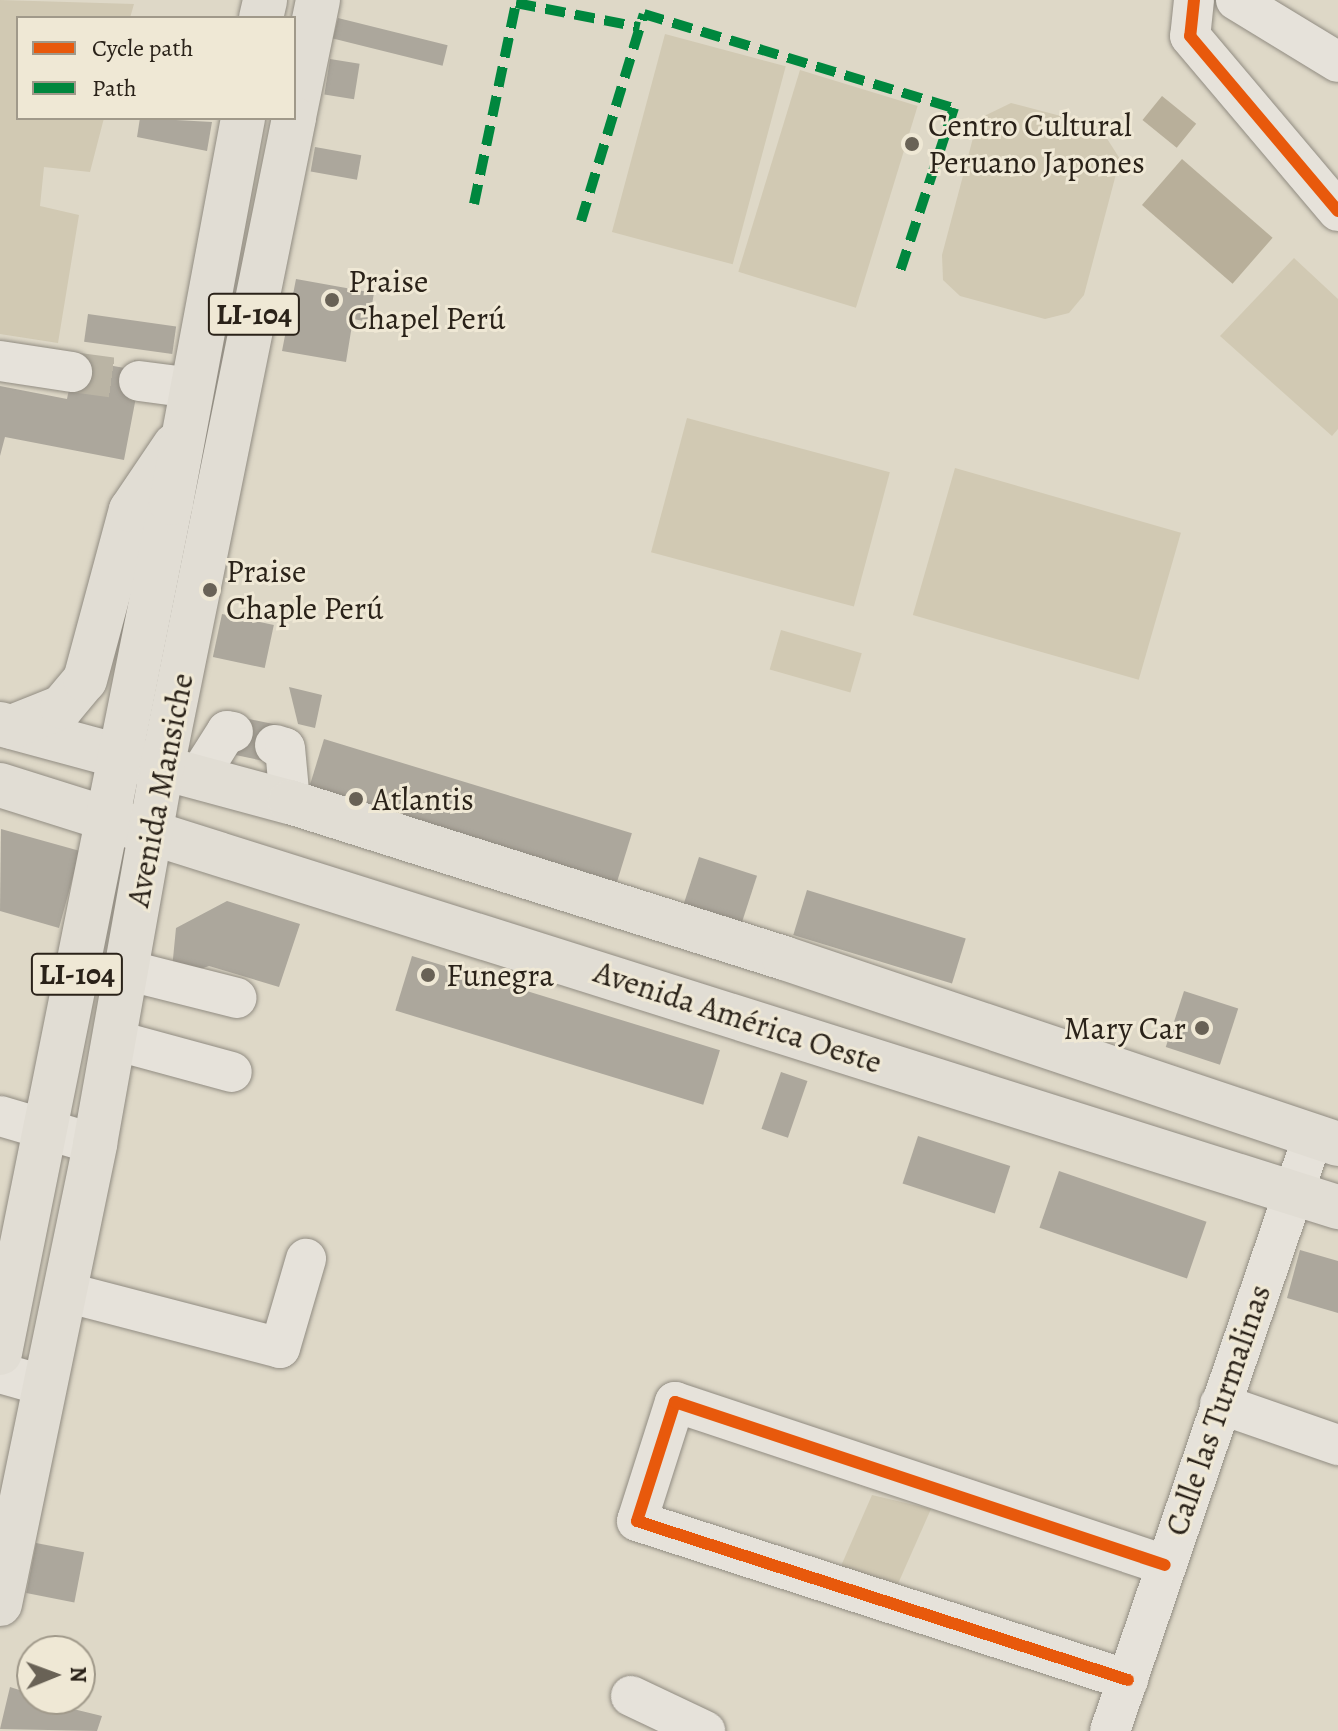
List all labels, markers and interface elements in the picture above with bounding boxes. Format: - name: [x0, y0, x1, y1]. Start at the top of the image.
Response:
- legend: [16, 16, 296, 120]
- text: Cycle path: [92, 32, 193, 64]
- text: Path: [92, 72, 137, 104]
- place label: Centro Cultural Peruano Japones: [928, 107, 1145, 182]
- marker: Centro Cultural Peruano Japones: [903, 135, 921, 153]
- place label: Praise Chapel Perú: [348, 263, 506, 338]
- road number: LI-104: [206, 288, 302, 340]
- marker: Praise Chapel Perú: [323, 291, 341, 309]
- place label: Praise Chaple Perú: [226, 553, 384, 628]
- marker: Praise Chaple Perú: [201, 581, 219, 599]
- street label: Avenida Mansiche: [119, 670, 201, 910]
- place label: Atlantis: [372, 780, 474, 818]
- marker: Atlantis: [347, 790, 365, 808]
- road number: LI-104: [29, 948, 125, 1000]
- street label: Avenida América Oeste: [589, 952, 887, 1082]
- place label: Funegra: [446, 956, 554, 994]
- marker: Funegra: [417, 964, 439, 986]
- place label: Mary Car: [1064, 1009, 1186, 1047]
- marker: Mary Car: [1193, 1019, 1211, 1037]
- street label: Calle las Turmalinas: [1157, 1279, 1279, 1541]
- north arrow: [16, 1635, 96, 1715]
- text: N: [63, 1666, 93, 1683]

